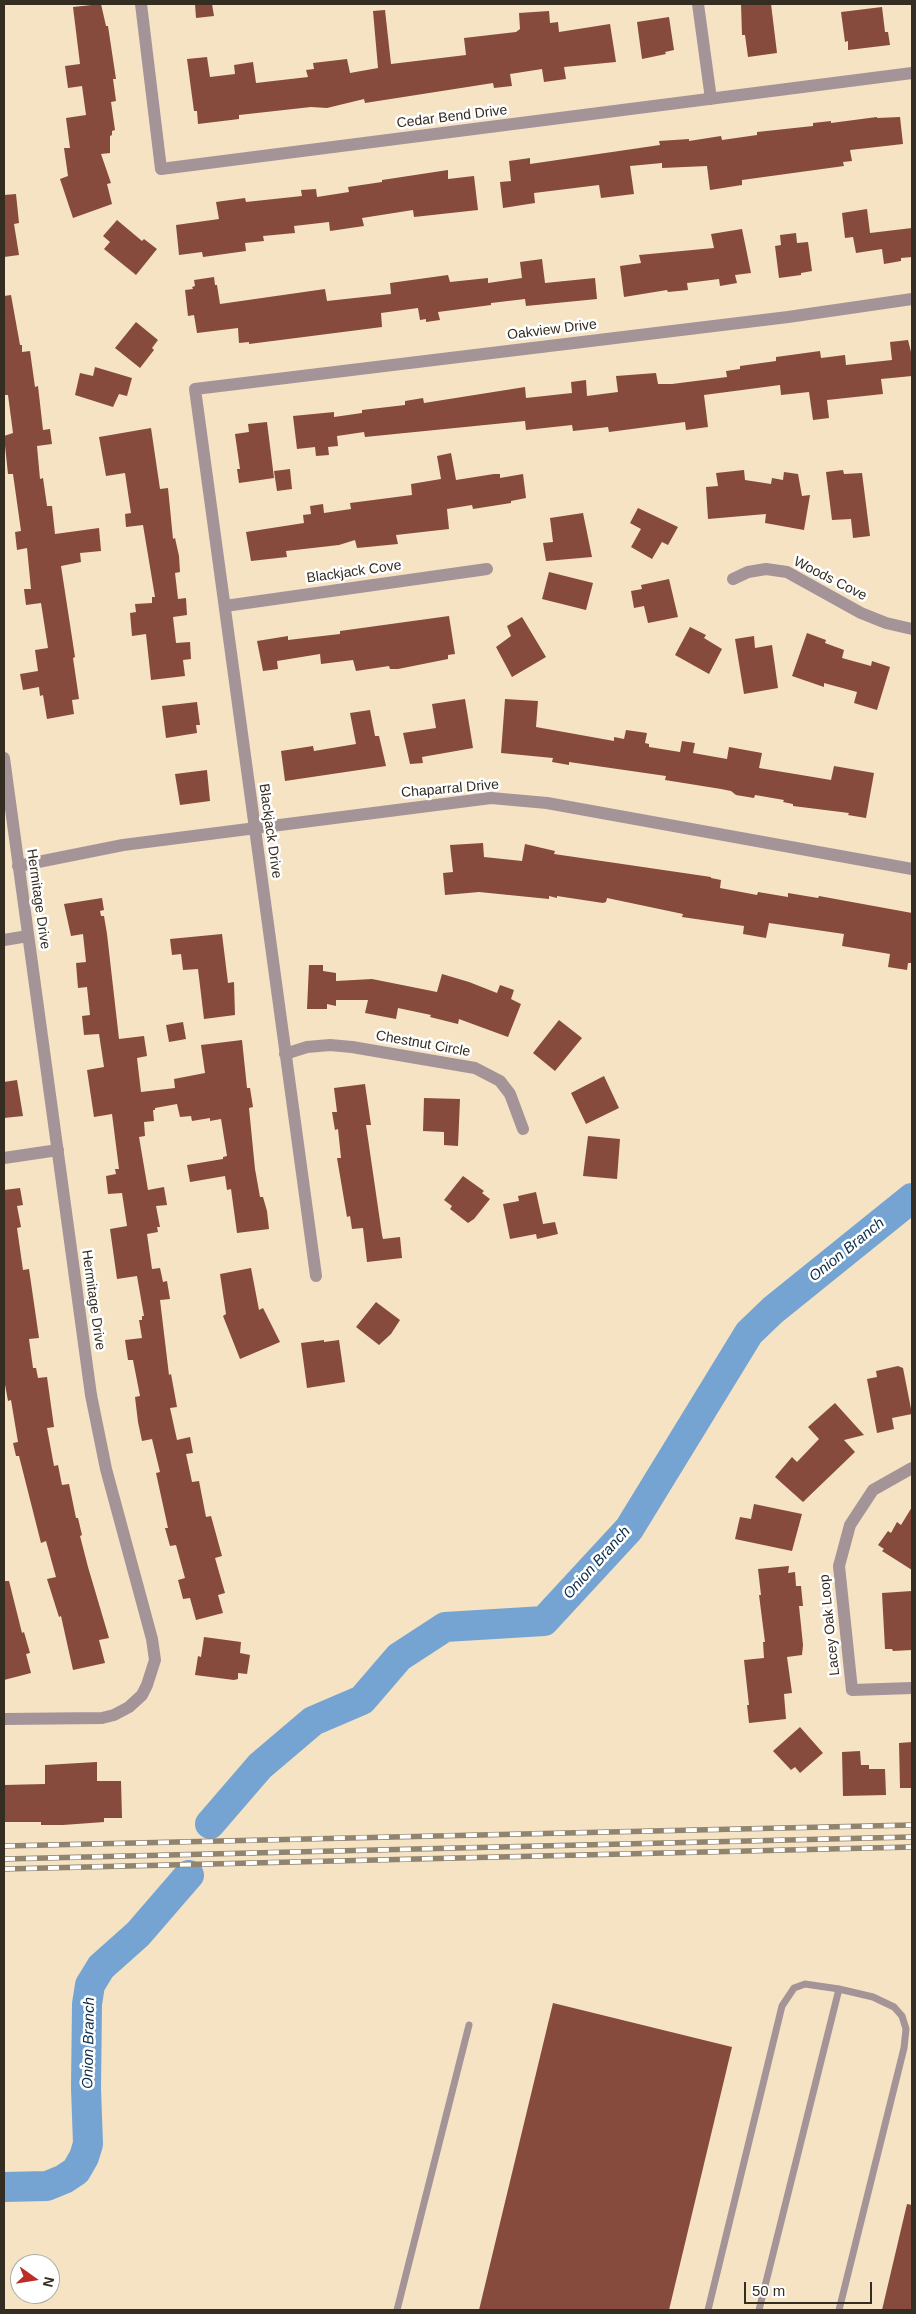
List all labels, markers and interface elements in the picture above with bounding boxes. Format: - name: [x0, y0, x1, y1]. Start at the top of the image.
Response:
- street label: Cedar Bend Drive: [396, 102, 508, 132]
- street label: Oakview Drive: [506, 316, 598, 344]
- street label: Woods Cove: [791, 553, 869, 605]
- street label: Blackjack Cove: [305, 557, 403, 587]
- street label: Chaparral Drive: [400, 776, 500, 802]
- street label: Blackjack Drive: [255, 782, 285, 880]
- street label: Hermitage Drive: [23, 848, 53, 950]
- street label: Chestnut Circle: [374, 1027, 472, 1061]
- water label: Onion Branch: [806, 1214, 888, 1286]
- street label: Hermitage Drive: [78, 1249, 108, 1351]
- water label: Onion Branch: [560, 1523, 634, 1603]
- street label: Lacey Oak Loop: [816, 1573, 844, 1677]
- water label: Onion Branch: [79, 1997, 99, 2089]
- north arrow: [10, 2254, 60, 2304]
- scale bar: [746, 2272, 874, 2304]
- text: N: [40, 2275, 58, 2289]
- text: 50 m: [752, 2282, 785, 2299]

